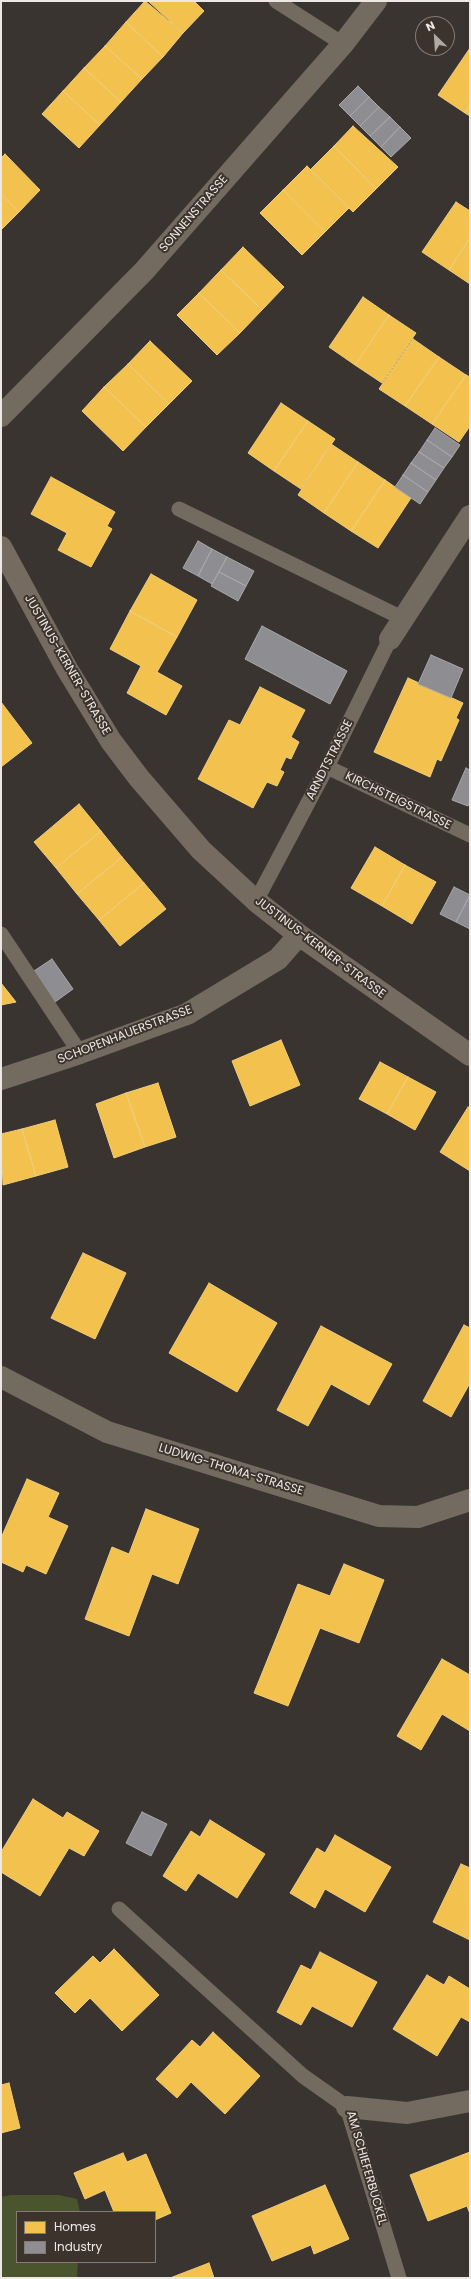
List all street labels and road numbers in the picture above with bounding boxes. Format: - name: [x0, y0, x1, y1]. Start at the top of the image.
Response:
- street label: SONNENSTRASSE: [157, 173, 231, 255]
- street label: JUSTINUS-KERNER-STRASSE: [21, 592, 113, 738]
- street label: ARNDTSTRASSE: [304, 718, 356, 802]
- street label: KIRCHSTEIGSTRASSE: [343, 769, 453, 833]
- street label: JUSTINUS-KERNER-STRASSE: [252, 894, 388, 1002]
- street label: SCHOPENHAUERSTRASSE: [56, 1003, 194, 1067]
- street label: LUDWIG-THOMA-STRASSE: [157, 1441, 305, 1499]
- street label: AM SCHIEFERBUCKEL: [343, 2109, 389, 2227]

